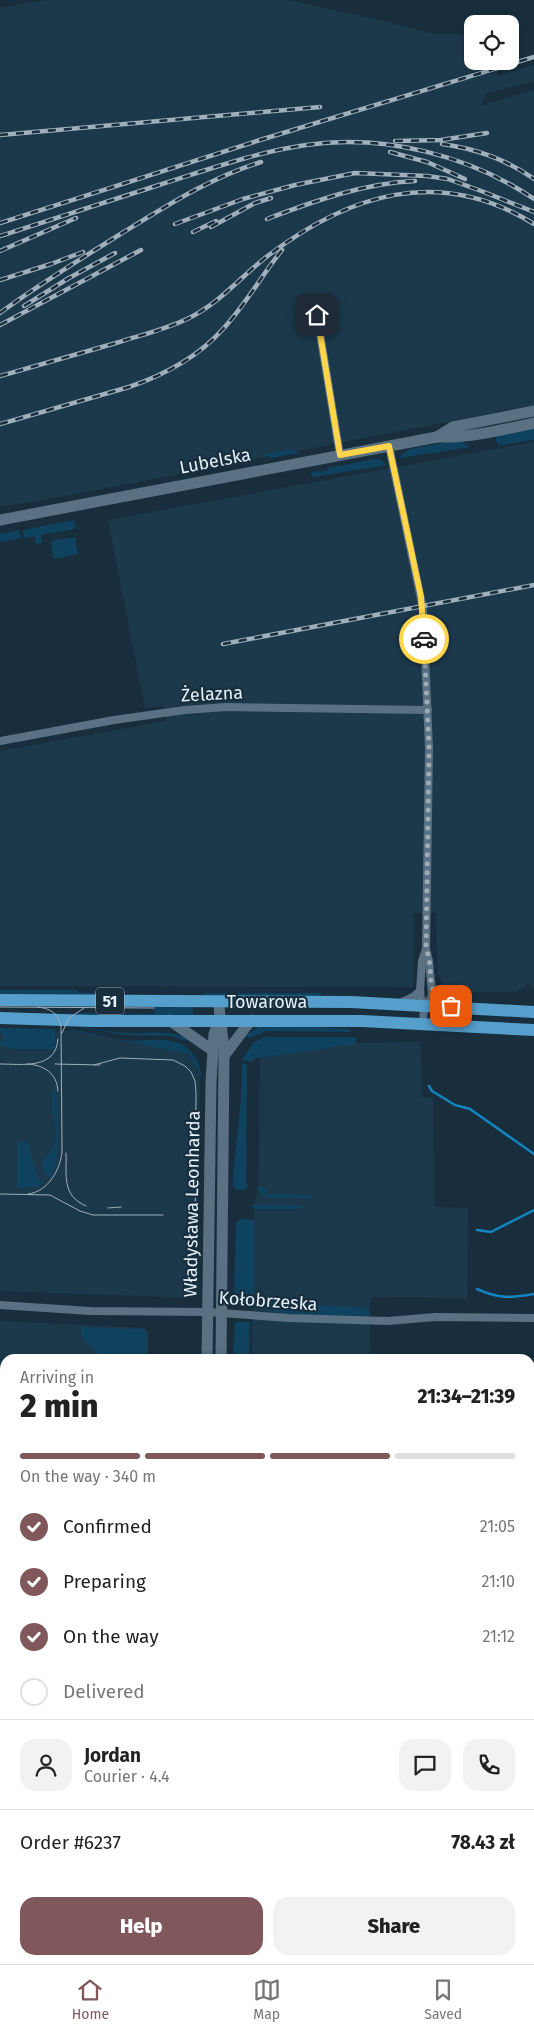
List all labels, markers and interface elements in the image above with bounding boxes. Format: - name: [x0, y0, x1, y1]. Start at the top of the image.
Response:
- map controls: [464, 15, 519, 70]
- button: locate: [464, 15, 519, 70]
- pin: [296, 294, 338, 336]
- icon: home: [303, 301, 331, 329]
- street label: Lubelska: [178, 443, 252, 479]
- courier: [399, 614, 449, 664]
- icon: car: [410, 625, 438, 653]
- street label: Żelazna: [180, 681, 244, 707]
- pin: [430, 985, 472, 1027]
- road number: 51: [96, 988, 124, 1014]
- street label: Towarowa: [227, 991, 307, 1013]
- icon: bag: [437, 992, 465, 1020]
- street label: Władysława Leonharda: [179, 1110, 205, 1298]
- street label: Kołobrzeska: [218, 1287, 318, 1315]
- text: Arriving in: [20, 1368, 94, 1387]
- text: 21:34–21:39: [418, 1385, 515, 1408]
- text: 2 min: [20, 1387, 98, 1425]
- text: On the way · 340 m: [20, 1467, 156, 1486]
- icon: check: [20, 1513, 48, 1541]
- text: Confirmed: [63, 1515, 152, 1538]
- text: 21:05: [480, 1517, 515, 1536]
- icon: check: [20, 1568, 48, 1596]
- text: Preparing: [63, 1570, 146, 1593]
- text: 21:10: [481, 1572, 515, 1591]
- icon: check: [20, 1623, 48, 1651]
- text: On the way: [63, 1625, 159, 1648]
- text: 21:12: [483, 1627, 515, 1646]
- text: Delivered: [63, 1680, 145, 1703]
- button: person: [20, 1739, 72, 1791]
- button: chat: [399, 1739, 451, 1791]
- button: phone: [463, 1739, 515, 1791]
- text: Jordan: [84, 1744, 141, 1767]
- text: Courier · 4.4: [84, 1767, 170, 1786]
- text: Order #6237: [20, 1831, 121, 1854]
- text: 78.43 zł: [451, 1831, 515, 1854]
- button: Help: [20, 1897, 263, 1955]
- button: Share: [273, 1897, 515, 1955]
- tab: Home: [72, 1976, 109, 2023]
- tab: Map: [253, 1976, 281, 2023]
- tab: Saved: [424, 1976, 462, 2023]

